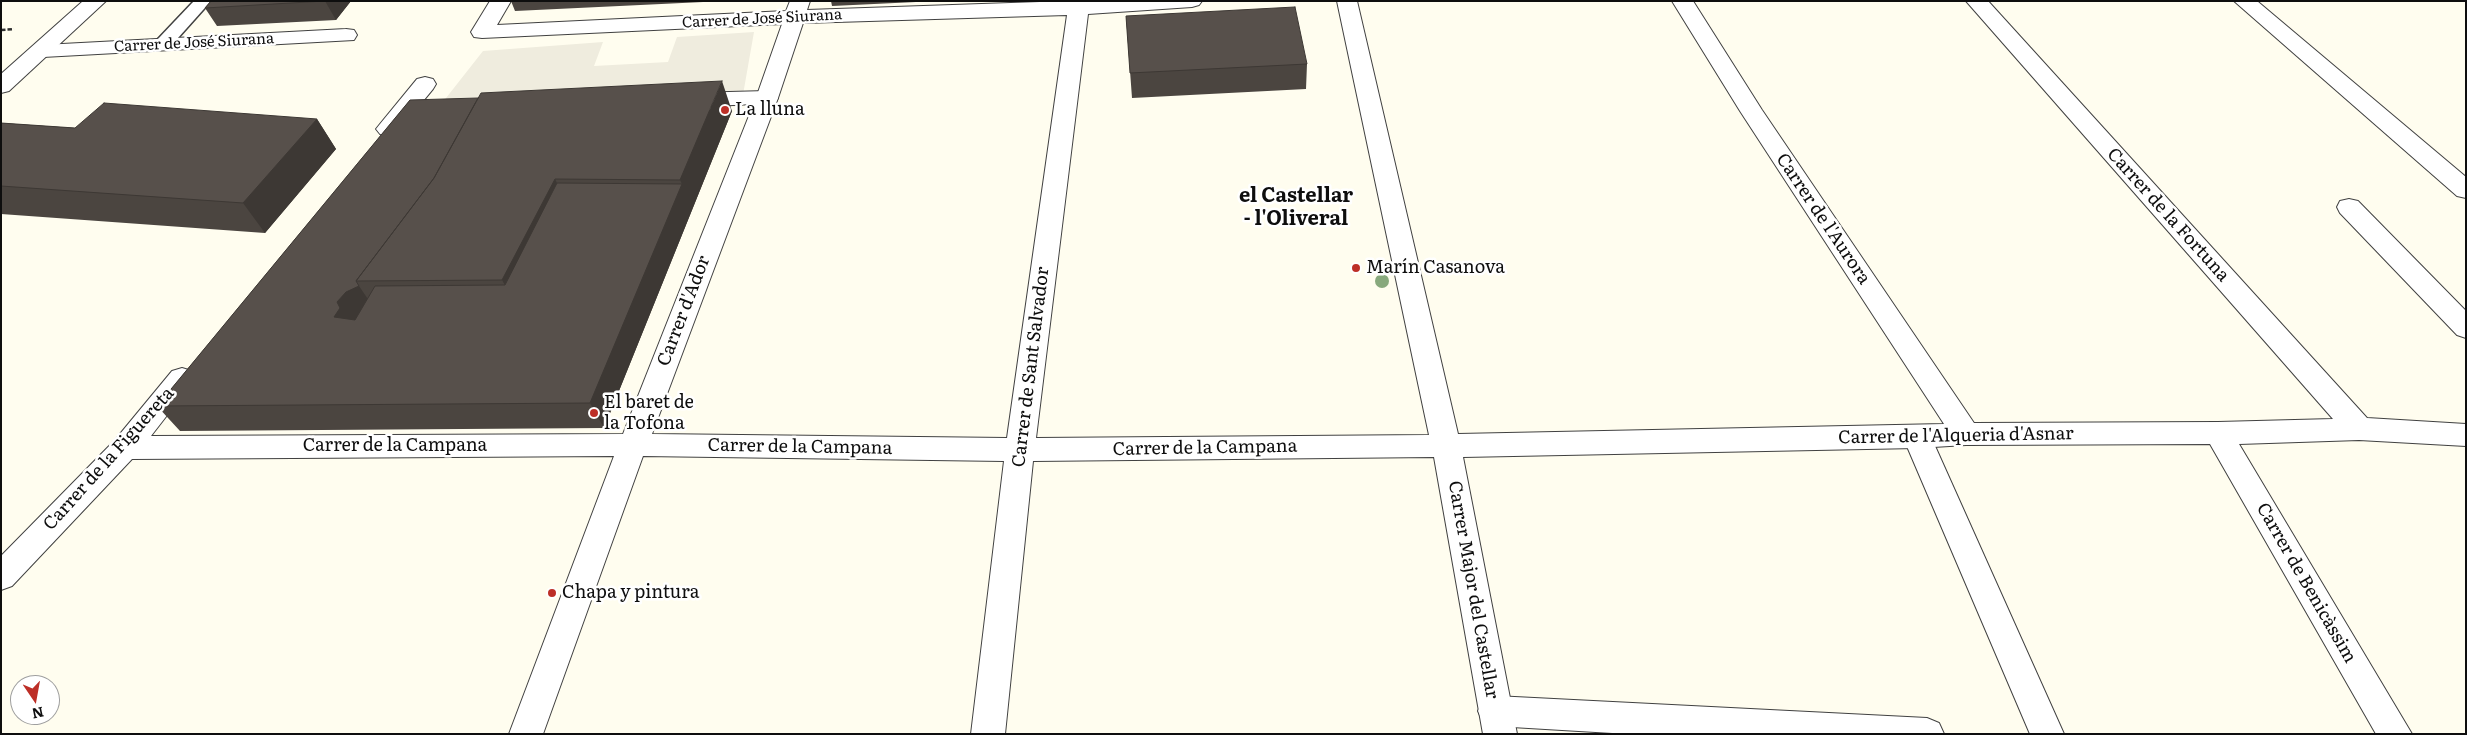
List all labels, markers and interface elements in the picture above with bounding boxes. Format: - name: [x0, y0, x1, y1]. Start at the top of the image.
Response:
- street label: Carrer de José Siurana: [682, 6, 842, 32]
- street label: Carrer de José Siurana: [114, 30, 274, 56]
- place label: La lluna: [735, 99, 805, 121]
- marker: La lluna: [719, 104, 731, 116]
- street label: Carrer de la Fortuna: [2102, 144, 2234, 286]
- street label: Carrer de l'Aurora: [1771, 149, 1875, 289]
- district label: el Castellar - l'Oliveral: [1239, 184, 1353, 231]
- street label: Carrer d'Ador: [653, 253, 715, 369]
- place label: Marín Casanova: [1366, 257, 1505, 279]
- marker: Marín Casanova: [1350, 262, 1362, 274]
- street label: Carrer de Sant Salvador: [1008, 266, 1054, 468]
- street label: Carrer de la Figuereta: [39, 383, 179, 535]
- place label: El baret de la Tofona: [604, 392, 694, 434]
- marker: El baret de la Tofona: [588, 407, 600, 419]
- street label: Carrer de l'Alqueria d'Asnar: [1838, 423, 2074, 449]
- street label: Carrer de la Campana: [303, 435, 487, 457]
- street label: Carrer de la Campana: [708, 435, 892, 459]
- street label: Carrer de la Campana: [1113, 436, 1297, 460]
- street label: Carrer Major del Castellar: [1443, 479, 1503, 701]
- street label: Carrer de Benicàssim: [2251, 499, 2361, 667]
- place label: Chapa y pintura: [562, 582, 699, 604]
- marker: Chapa y pintura: [546, 587, 558, 599]
- north arrow: [10, 675, 60, 725]
- text: N: [30, 703, 46, 725]

